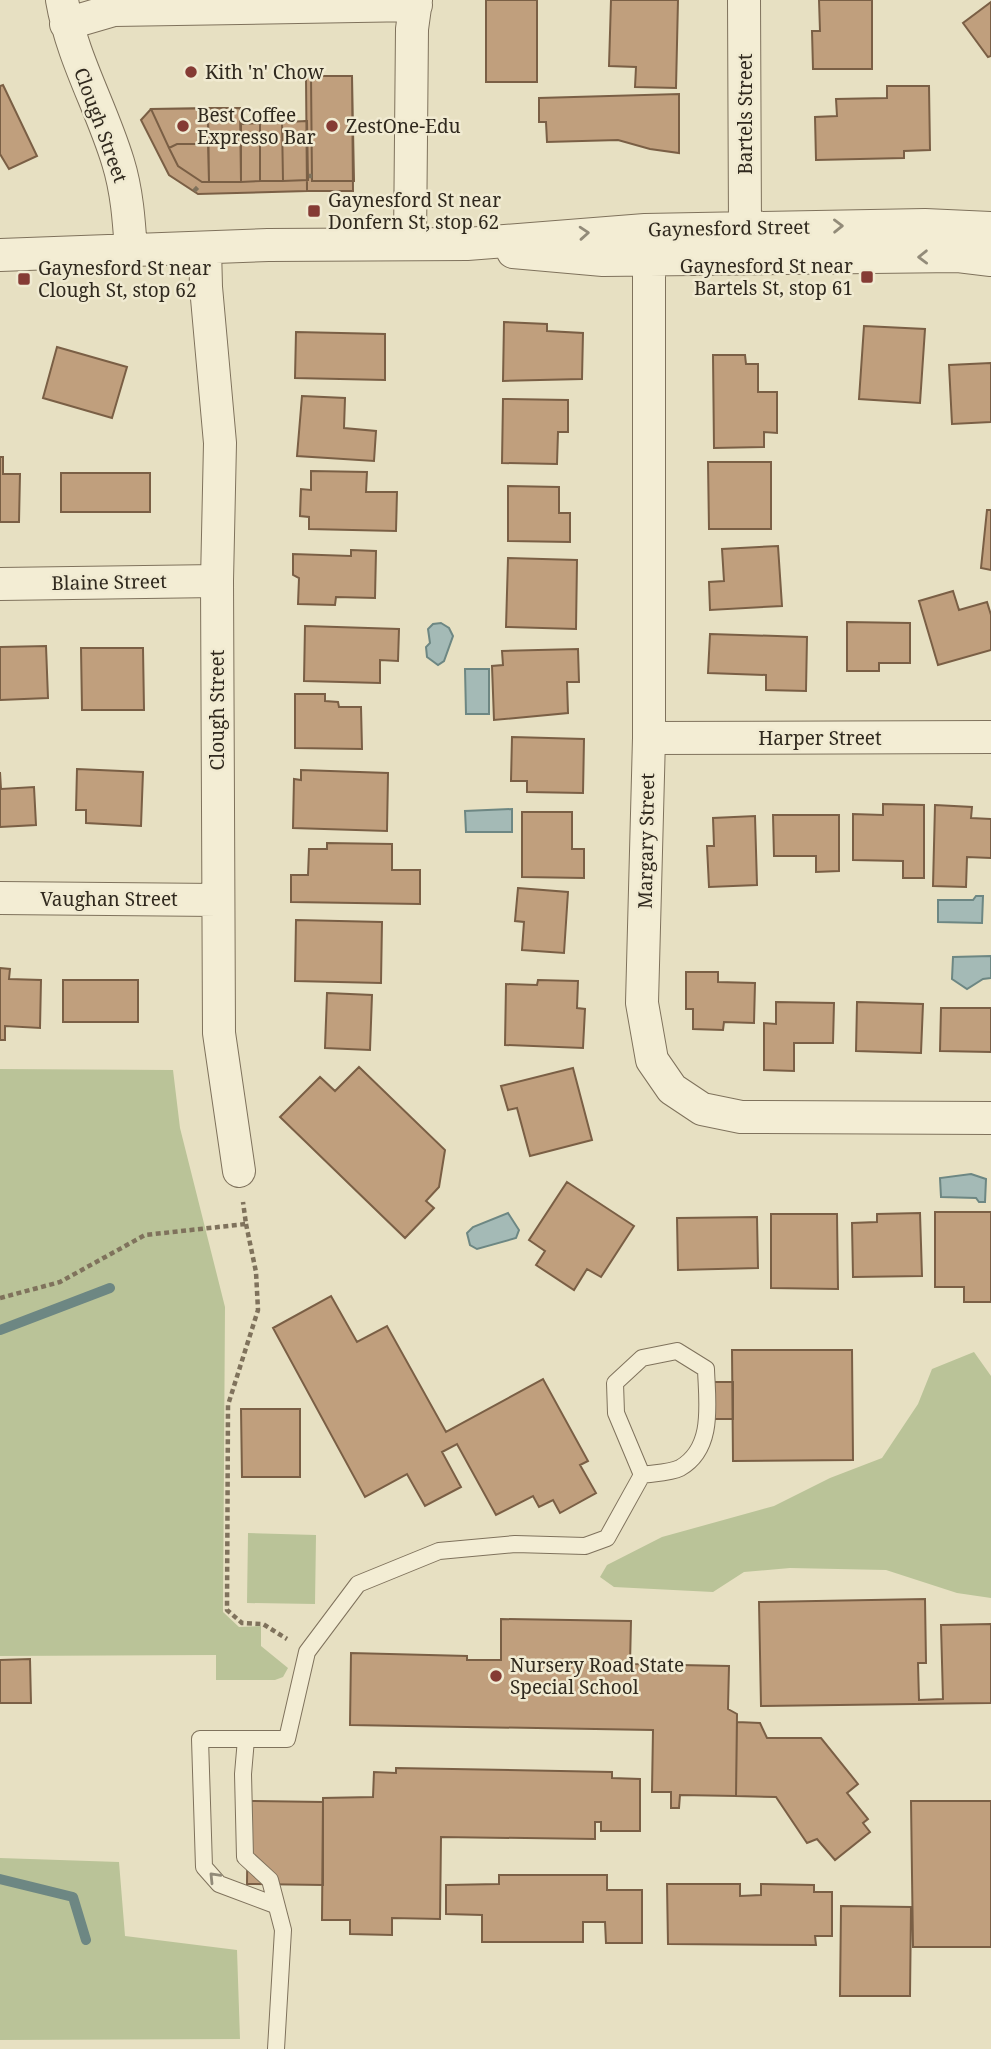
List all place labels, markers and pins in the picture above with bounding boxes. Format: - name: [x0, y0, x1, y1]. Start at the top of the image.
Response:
- place label: Kith 'n' Chow: [205, 59, 325, 85]
- marker: Kith 'n' Chow: [183, 64, 199, 80]
- place label: Best Coffee Expresso Bar: [197, 102, 316, 150]
- place label: ZestOne-Edu: [346, 113, 461, 139]
- marker: Best Coffee Expresso Bar: [175, 118, 191, 134]
- marker: ZestOne-Edu: [324, 118, 340, 134]
- place label: Gaynesford St near Donfern St, stop 62: [328, 187, 501, 235]
- marker: Gaynesford St near Donfern St, stop 62: [306, 203, 322, 219]
- place label: Gaynesford St near Bartels St, stop 61: [680, 253, 853, 301]
- place label: Gaynesford St near Clough St, stop 62: [38, 255, 211, 303]
- marker: Gaynesford St near Bartels St, stop 61: [859, 269, 875, 285]
- marker: Gaynesford St near Clough St, stop 62: [16, 271, 32, 287]
- place label: Nursery Road State Special School: [510, 1652, 684, 1700]
- marker: Nursery Road State Special School: [488, 1668, 504, 1684]

